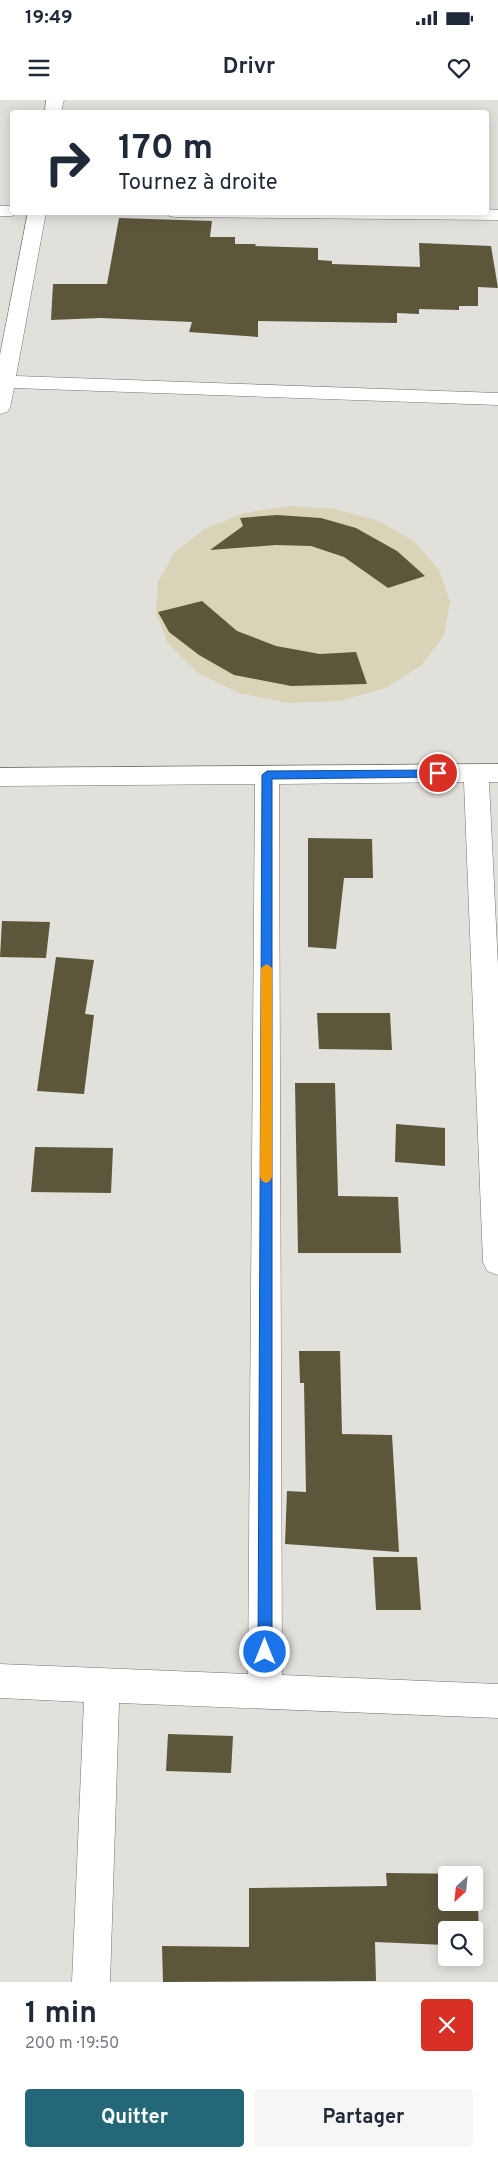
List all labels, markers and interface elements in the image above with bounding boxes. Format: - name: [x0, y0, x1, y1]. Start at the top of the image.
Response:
- text: 19:49: [25, 6, 73, 30]
- icon: menu: [25, 54, 53, 82]
- text: Drivr: [223, 54, 275, 81]
- icon: heart: [445, 54, 473, 82]
- text: 170 m: [118, 127, 213, 171]
- icon: right: [35, 130, 100, 195]
- text: Tournez à droite: [118, 170, 278, 197]
- pin: [417, 752, 459, 794]
- icon: arrive: [424, 759, 452, 787]
- position arrow: [238, 1625, 290, 1677]
- north arrow: [438, 1866, 482, 1911]
- map controls: [438, 1866, 483, 1966]
- button: search: [438, 1921, 483, 1966]
- text: 1 min: [25, 1996, 97, 2033]
- button: close: [421, 1999, 473, 2051]
- text: 200 m · 19:50: [25, 2034, 119, 2054]
- button: Quitter: [25, 2089, 244, 2147]
- button: Partager: [254, 2089, 473, 2147]

